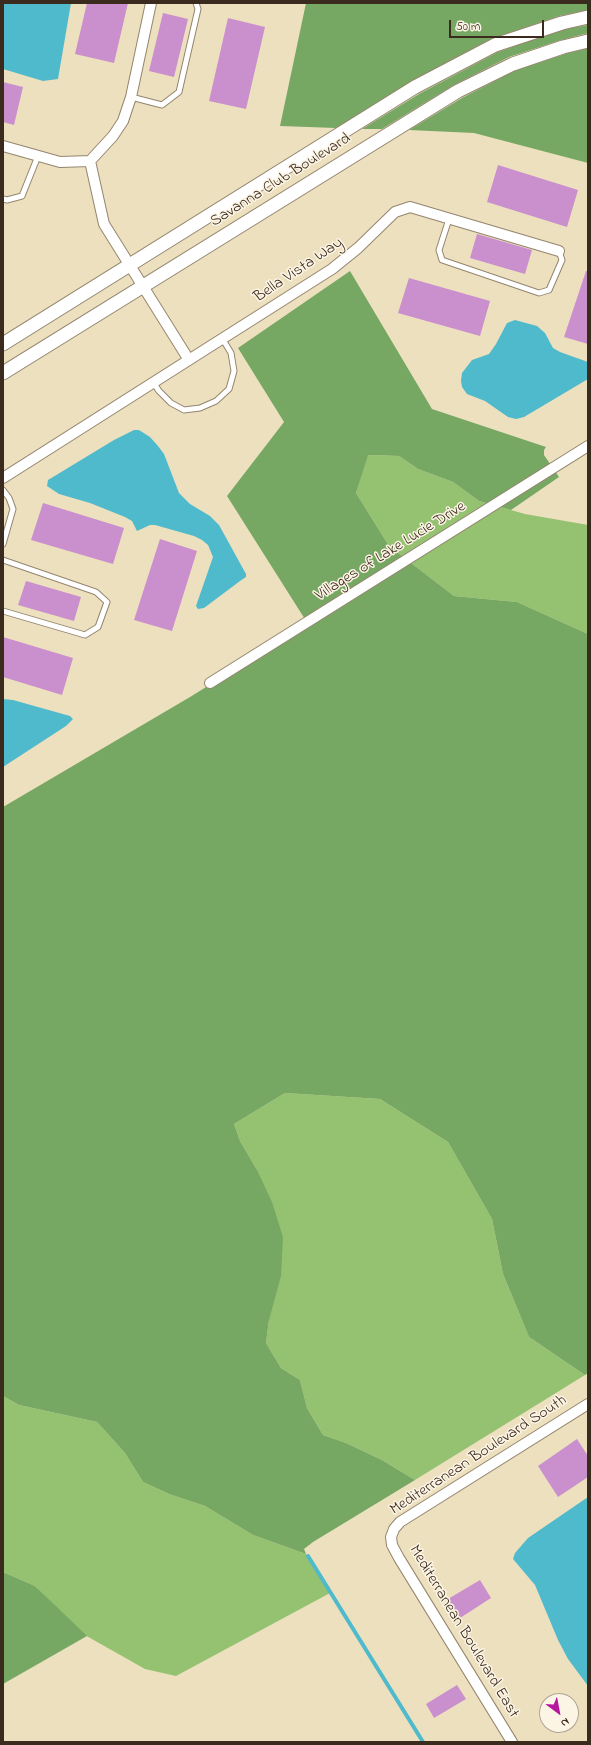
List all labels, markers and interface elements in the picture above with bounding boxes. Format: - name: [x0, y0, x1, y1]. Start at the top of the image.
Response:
- scale bar: [451, 12, 546, 38]
- text: 50 m: [456, 18, 480, 36]
- street label: Savanna Club Boulevard: [207, 130, 355, 232]
- street label: Bella Vista Way: [251, 234, 347, 308]
- street label: Villages of Lake Lucie Drive: [312, 498, 470, 606]
- street label: Mediterranean Boulevard South: [387, 1392, 571, 1520]
- street label: Mediterranean Boulevard East: [404, 1542, 522, 1722]
- north arrow: [539, 1693, 579, 1733]
- text: N: [557, 1714, 572, 1731]

